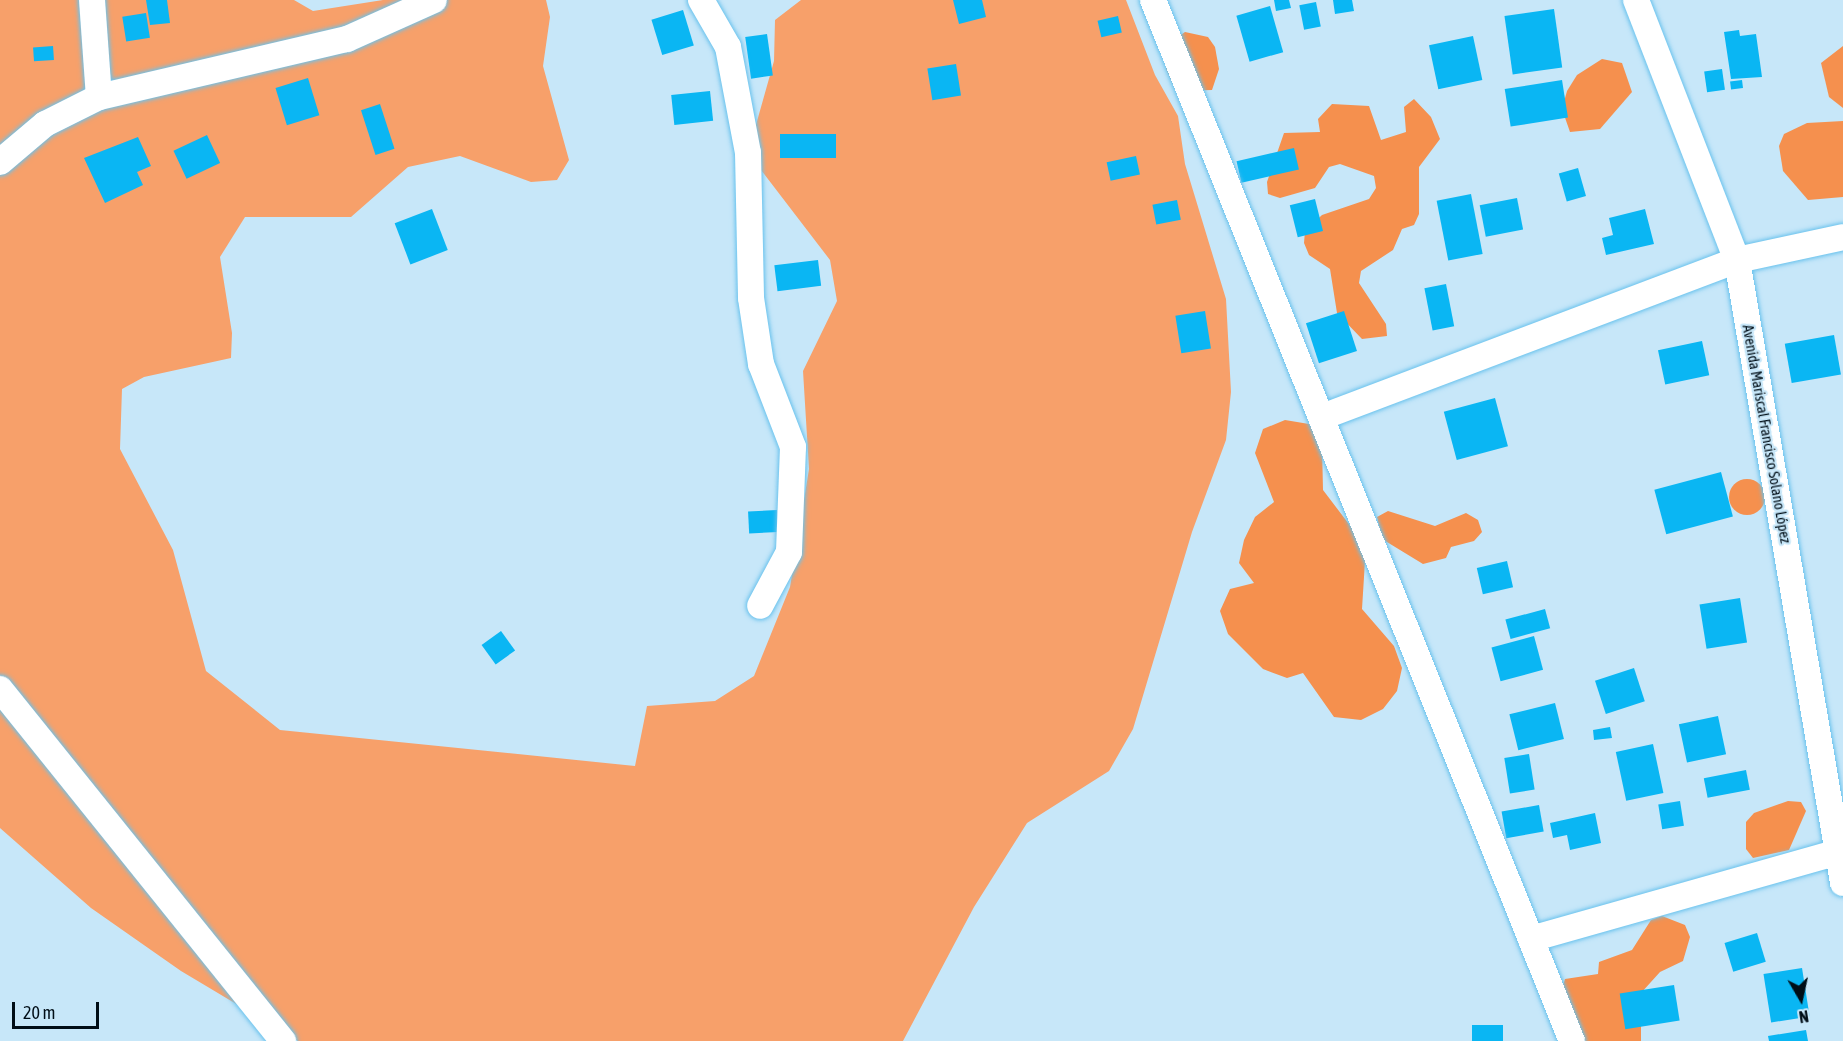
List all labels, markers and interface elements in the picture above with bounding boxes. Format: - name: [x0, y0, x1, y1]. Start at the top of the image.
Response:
- street label: Avenida Mariscal Francisco Solano López: [1739, 323, 1795, 545]
- north arrow: [1771, 969, 1831, 1029]
- scale bar: [15, 990, 102, 1028]
- text: 20 m: [23, 1002, 55, 1023]
- text: N: [1798, 1007, 1810, 1026]

